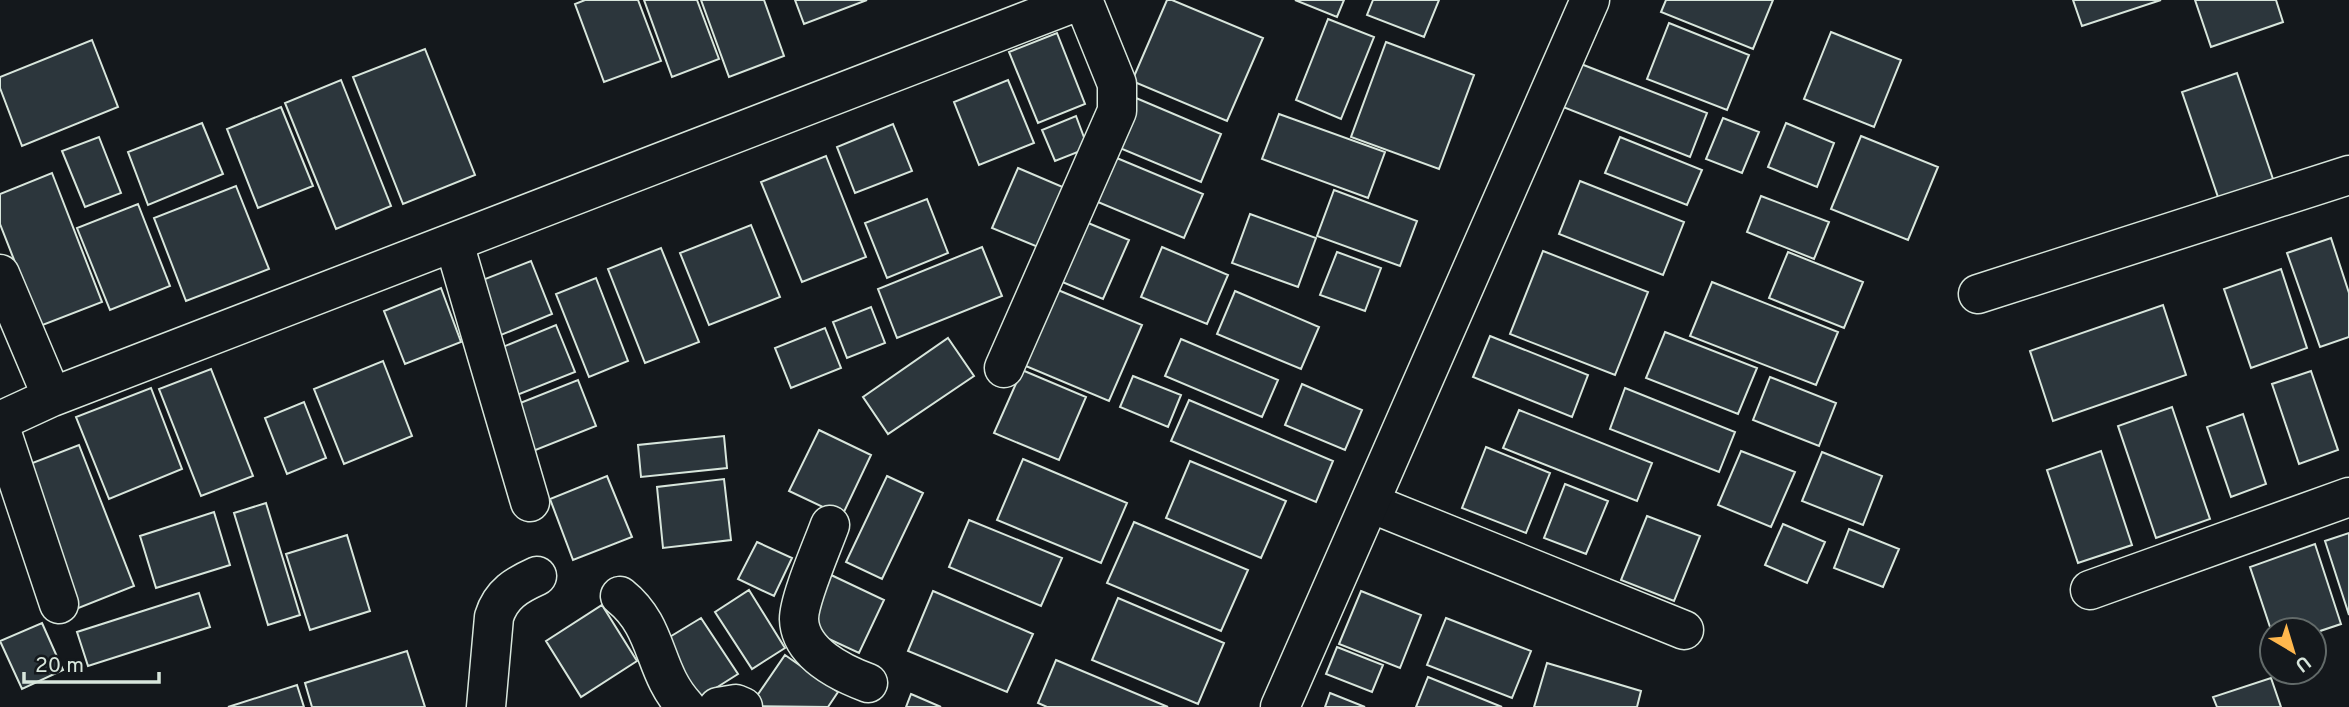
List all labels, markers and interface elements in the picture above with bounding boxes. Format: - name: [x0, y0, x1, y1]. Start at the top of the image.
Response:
- north arrow: [2258, 616, 2328, 686]
- scale bar: [24, 640, 159, 684]
- text: U: [2290, 649, 2315, 676]
- text: 20 m: [35, 653, 84, 680]

